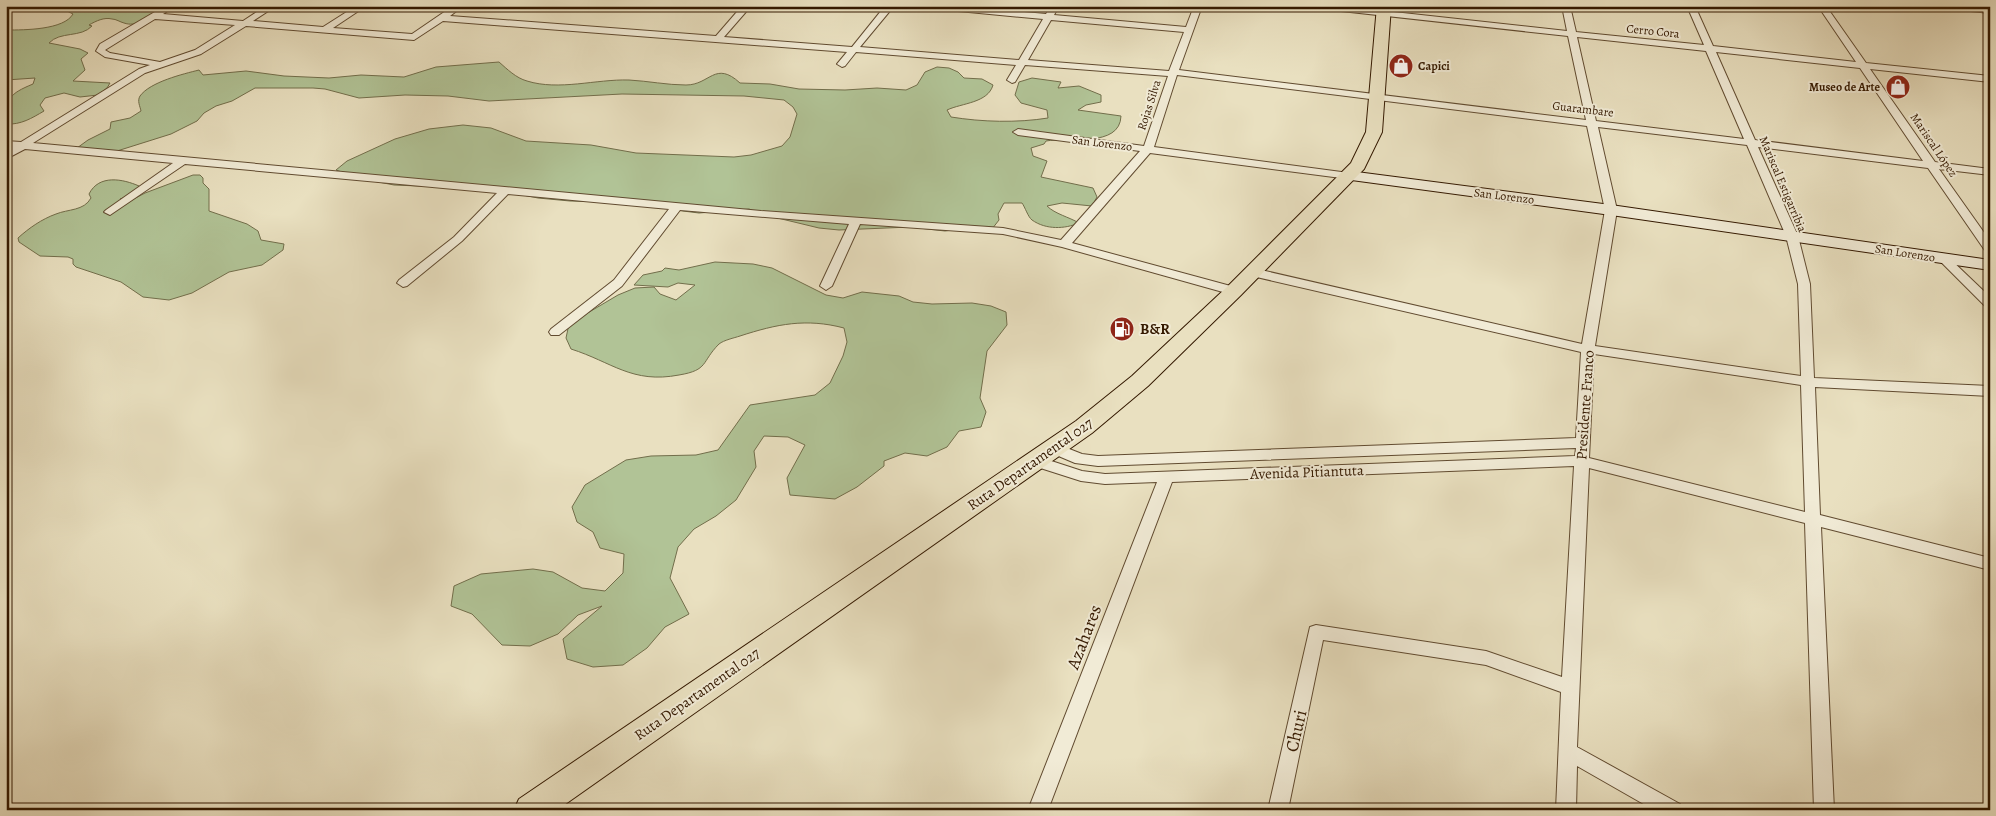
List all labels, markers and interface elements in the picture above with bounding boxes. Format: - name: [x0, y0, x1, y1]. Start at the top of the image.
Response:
- street label: Cerro Cora: [1626, 20, 1681, 42]
- shop icon: Capici: [1388, 53, 1414, 79]
- place label: Capici: [1418, 58, 1450, 74]
- shop icon: Museo de Arte: [1885, 74, 1911, 100]
- street label: Rojas Silva: [1133, 77, 1165, 132]
- place label: Museo de Arte: [1809, 79, 1880, 95]
- street label: Guarambare: [1552, 97, 1614, 121]
- street label: Mariscal López: [1907, 110, 1961, 180]
- street label: San Lorenzo: [1071, 131, 1133, 155]
- street label: Mariscal Estigarribia: [1756, 134, 1811, 235]
- street label: San Lorenzo: [1473, 184, 1535, 208]
- street label: San Lorenzo: [1874, 240, 1936, 266]
- fuel station icon: B&R: [1109, 316, 1135, 342]
- place label: B&R: [1140, 319, 1170, 339]
- street label: Presidente Franco: [1571, 349, 1599, 461]
- street label: Ruta Departamental 027: [963, 413, 1097, 515]
- street label: Avenida Pitiantuta: [1249, 460, 1364, 484]
- street label: Azahares: [1060, 601, 1107, 674]
- street label: Ruta Departamental 027: [630, 643, 764, 745]
- street label: Churi: [1280, 708, 1312, 754]

